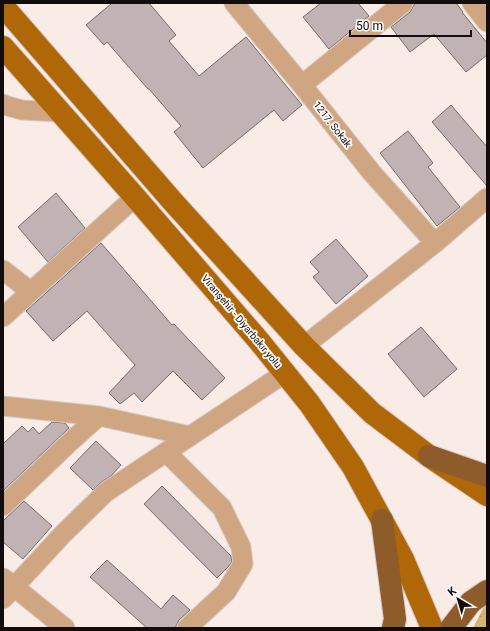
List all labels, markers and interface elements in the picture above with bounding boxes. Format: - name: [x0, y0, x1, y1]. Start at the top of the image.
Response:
- scale bar: [350, 12, 471, 38]
- text: 50 m: [356, 19, 383, 33]
- street label: 1217. Sokak: [311, 99, 354, 150]
- street label: Viranşehir - Diyarbakır yolu: [200, 273, 284, 370]
- north arrow: [438, 579, 478, 619]
- text: K: [445, 584, 460, 599]

